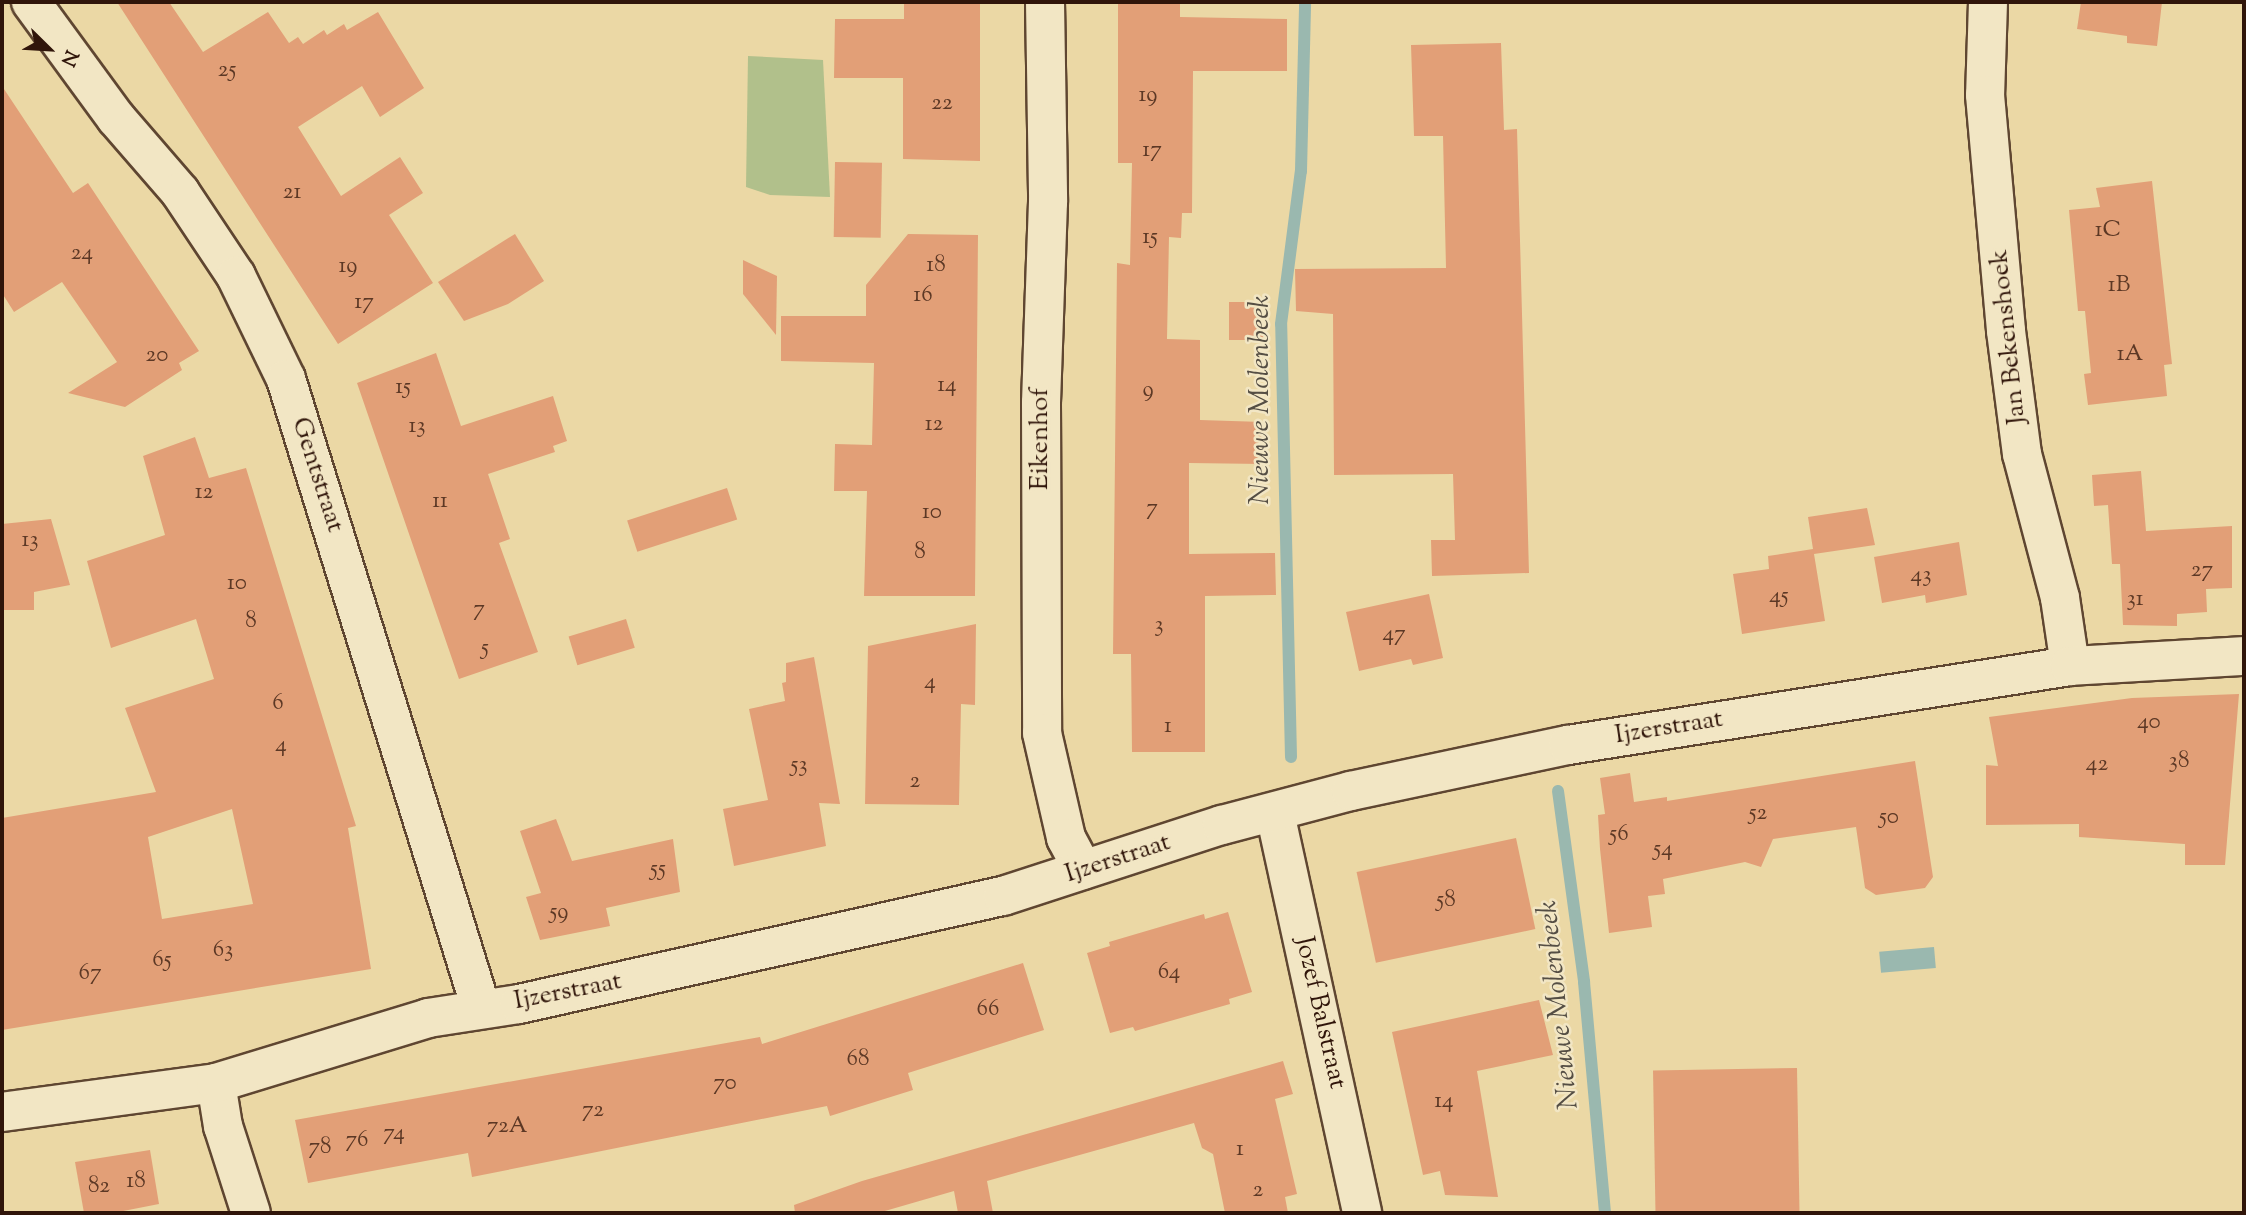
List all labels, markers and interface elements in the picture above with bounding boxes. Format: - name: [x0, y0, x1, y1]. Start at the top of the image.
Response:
- north arrow: [14, 14, 84, 84]
- text: N: [53, 45, 84, 70]
- house number: 25: [218, 57, 236, 85]
- house number: 19: [1139, 82, 1157, 110]
- house number: 22: [931, 90, 953, 118]
- house number: 17: [1142, 137, 1162, 165]
- house number: 21: [283, 179, 301, 207]
- house number: 1C: [2095, 217, 2121, 245]
- house number: 15: [1142, 224, 1158, 252]
- house number: 24: [71, 240, 93, 268]
- street label: Jan Bekenshoek: [1984, 248, 2034, 426]
- house number: 18: [926, 252, 946, 280]
- house number: 19: [339, 253, 357, 281]
- house number: 1B: [2108, 272, 2130, 300]
- house number: 16: [913, 282, 933, 310]
- house number: 17: [354, 289, 374, 317]
- water label: Nieuwe Molenbeek: [1244, 295, 1278, 505]
- house number: 1A: [2117, 341, 2143, 369]
- house number: 20: [146, 342, 168, 370]
- house number: 14: [937, 372, 957, 400]
- house number: 15: [395, 374, 411, 402]
- house number: 9: [1142, 377, 1154, 405]
- street label: Eikenhof: [1025, 388, 1057, 490]
- house number: 12: [925, 411, 943, 439]
- house number: 13: [408, 413, 426, 441]
- street label: Gentstraat: [284, 414, 350, 536]
- house number: 12: [195, 479, 213, 507]
- house number: 11: [432, 488, 448, 516]
- house number: 7: [1146, 495, 1158, 523]
- house number: 10: [922, 499, 942, 527]
- house number: 13: [21, 527, 39, 555]
- house number: 8: [914, 539, 926, 567]
- house number: 27: [2191, 557, 2213, 585]
- house number: 43: [1911, 562, 1931, 590]
- house number: 10: [227, 570, 247, 598]
- house number: 45: [1769, 583, 1789, 611]
- house number: 31: [2126, 586, 2144, 614]
- house number: 7: [473, 596, 485, 624]
- house number: 8: [245, 608, 257, 636]
- house number: 3: [1154, 612, 1164, 640]
- house number: 47: [1382, 621, 1406, 649]
- house number: 5: [481, 635, 489, 663]
- house number: 4: [924, 669, 936, 697]
- house number: 6: [272, 690, 284, 718]
- street label: Ijzerstraat: [1613, 704, 1725, 752]
- house number: 40: [2137, 709, 2161, 737]
- house number: 1: [1164, 713, 1172, 741]
- house number: 4: [275, 732, 287, 760]
- house number: 38: [2169, 748, 2189, 776]
- house number: 42: [2086, 751, 2108, 779]
- house number: 53: [790, 752, 808, 780]
- house number: 2: [910, 768, 920, 796]
- house number: 52: [1749, 800, 1767, 828]
- house number: 50: [1879, 804, 1899, 832]
- house number: 56: [1609, 821, 1629, 849]
- street label: Ijzerstraat: [1061, 827, 1175, 891]
- house number: 54: [1653, 836, 1673, 864]
- house number: 55: [650, 856, 666, 884]
- house number: 58: [1436, 887, 1456, 915]
- house number: 59: [549, 899, 569, 927]
- water label: Nieuwe Molenbeek: [1531, 899, 1587, 1111]
- street label: Jozef Balstraat: [1287, 934, 1353, 1092]
- house number: 63: [213, 937, 233, 965]
- house number: 65: [152, 947, 172, 975]
- house number: 64: [1158, 959, 1180, 987]
- house number: 67: [79, 960, 101, 988]
- street label: Ijzerstraat: [512, 966, 624, 1018]
- house number: 66: [977, 996, 999, 1024]
- house number: 68: [847, 1046, 869, 1074]
- house number: 70: [713, 1070, 737, 1098]
- house number: 14: [1434, 1088, 1454, 1116]
- house number: 72: [582, 1097, 604, 1125]
- house number: 72A: [487, 1113, 527, 1141]
- house number: 74: [383, 1120, 405, 1148]
- house number: 76: [346, 1127, 368, 1155]
- house number: 78: [308, 1134, 332, 1162]
- house number: 1: [1236, 1136, 1244, 1164]
- house number: 18: [126, 1168, 146, 1196]
- house number: 82: [88, 1173, 110, 1201]
- house number: 2: [1253, 1177, 1263, 1205]

